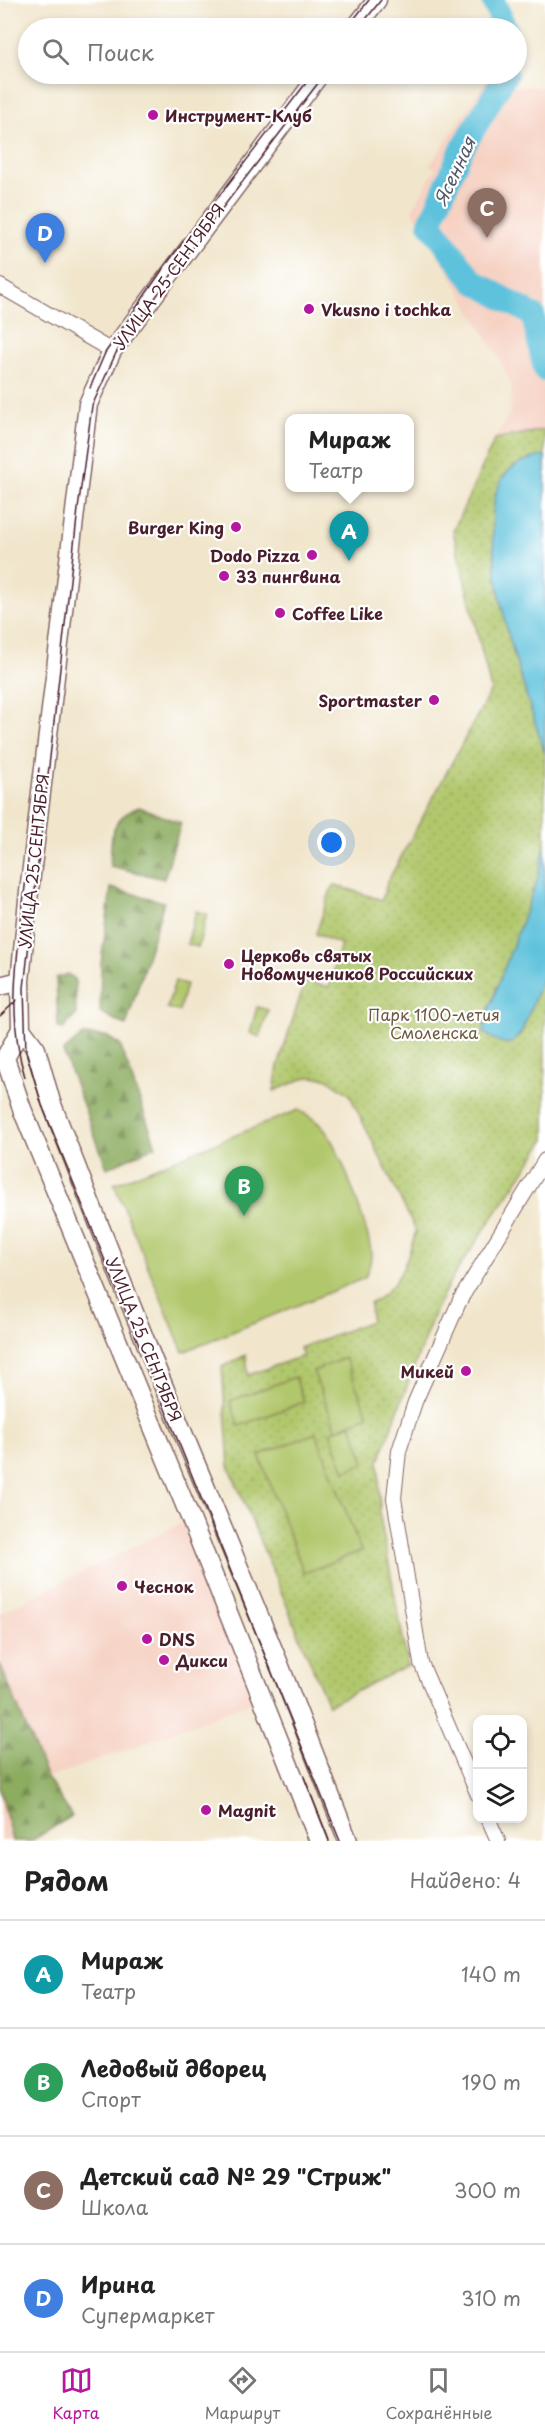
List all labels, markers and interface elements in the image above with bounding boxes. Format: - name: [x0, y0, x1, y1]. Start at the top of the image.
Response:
- search box: [18, 18, 527, 84]
- icon: search: [39, 35, 72, 68]
- text: Поиск: [87, 35, 154, 68]
- place label: Инструмент-Клуб: [165, 103, 312, 127]
- marker: Инструмент-Клуб: [146, 108, 160, 122]
- water label: Ясенная: [426, 131, 482, 210]
- pin: C: [468, 188, 506, 238]
- street label: УЛИЦА 25 СЕНТЯБРЯ: [107, 198, 229, 354]
- pin: D: [26, 214, 64, 263]
- place label: Vkusno i tochka: [321, 297, 451, 321]
- marker: Vkusno i tochka: [302, 302, 316, 316]
- popup: [285, 414, 414, 492]
- text: Мираж: [308, 422, 391, 455]
- text: Театр: [308, 455, 363, 485]
- pin: A: [330, 512, 368, 561]
- place label: Burger King: [128, 515, 224, 539]
- marker: Burger King: [229, 520, 243, 534]
- place label: Dodo Pizza: [210, 543, 300, 567]
- marker: Dodo Pizza: [305, 548, 319, 562]
- place label: 33 пингвина: [236, 564, 341, 588]
- marker: 33 пингвина: [217, 569, 231, 583]
- place label: Coffee Like: [292, 601, 383, 625]
- marker: Coffee Like: [273, 606, 287, 620]
- place label: Sportmaster: [318, 688, 423, 712]
- marker: Sportmaster: [427, 693, 441, 707]
- street label: УЛИЦА 25 СЕНТЯБРЯ: [12, 772, 54, 950]
- your location: [317, 828, 346, 857]
- place label: Церковь святых Новомучеников Российских: [241, 943, 473, 985]
- marker: Церковь святых Новомучеников Российских: [222, 957, 236, 971]
- park label: Парк 1100-летия Смоленска: [368, 1002, 500, 1044]
- pin: B: [224, 1166, 264, 1216]
- street label: УЛИЦА 25 СЕНТЯБРЯ: [101, 1253, 189, 1425]
- place label: Микей: [400, 1359, 454, 1383]
- marker: Микей: [459, 1364, 473, 1378]
- place label: Чеснок: [134, 1574, 194, 1598]
- marker: Чеснок: [115, 1579, 129, 1593]
- place label: DNS: [159, 1627, 195, 1651]
- marker: DNS: [140, 1632, 154, 1646]
- place label: Дикси: [175, 1648, 228, 1672]
- marker: Дикси: [157, 1653, 171, 1667]
- map controls: [473, 1715, 527, 1823]
- button: locate: [473, 1715, 527, 1769]
- button: layers: [473, 1769, 527, 1823]
- place label: Magnit: [218, 1798, 277, 1822]
- marker: Magnit: [199, 1803, 213, 1817]
- text: Рядом: [24, 1861, 109, 1900]
- text: Найдено: 4: [410, 1865, 521, 1895]
- text: Мираж: [81, 1943, 163, 1976]
- text: A: [36, 1959, 51, 1989]
- text: 140 m: [461, 1959, 521, 1989]
- text: Театр: [81, 1976, 136, 2006]
- text: Ледовый дворец: [81, 2051, 266, 2084]
- text: B: [37, 2067, 50, 2097]
- text: 190 m: [462, 2067, 521, 2097]
- text: Спорт: [81, 2084, 141, 2114]
- text: Детский сад № 29 "Стриж": [81, 2159, 391, 2192]
- text: C: [36, 2175, 51, 2205]
- text: 300 m: [454, 2175, 521, 2205]
- text: Школа: [81, 2192, 148, 2222]
- text: Ирина: [81, 2267, 155, 2300]
- text: D: [36, 2283, 51, 2313]
- text: 310 m: [461, 2283, 521, 2313]
- text: Супермаркет: [81, 2300, 214, 2330]
- tab: Карта: [53, 2364, 100, 2424]
- tab: Маршрут: [205, 2364, 280, 2424]
- tab: Сохранённые: [385, 2364, 492, 2424]

